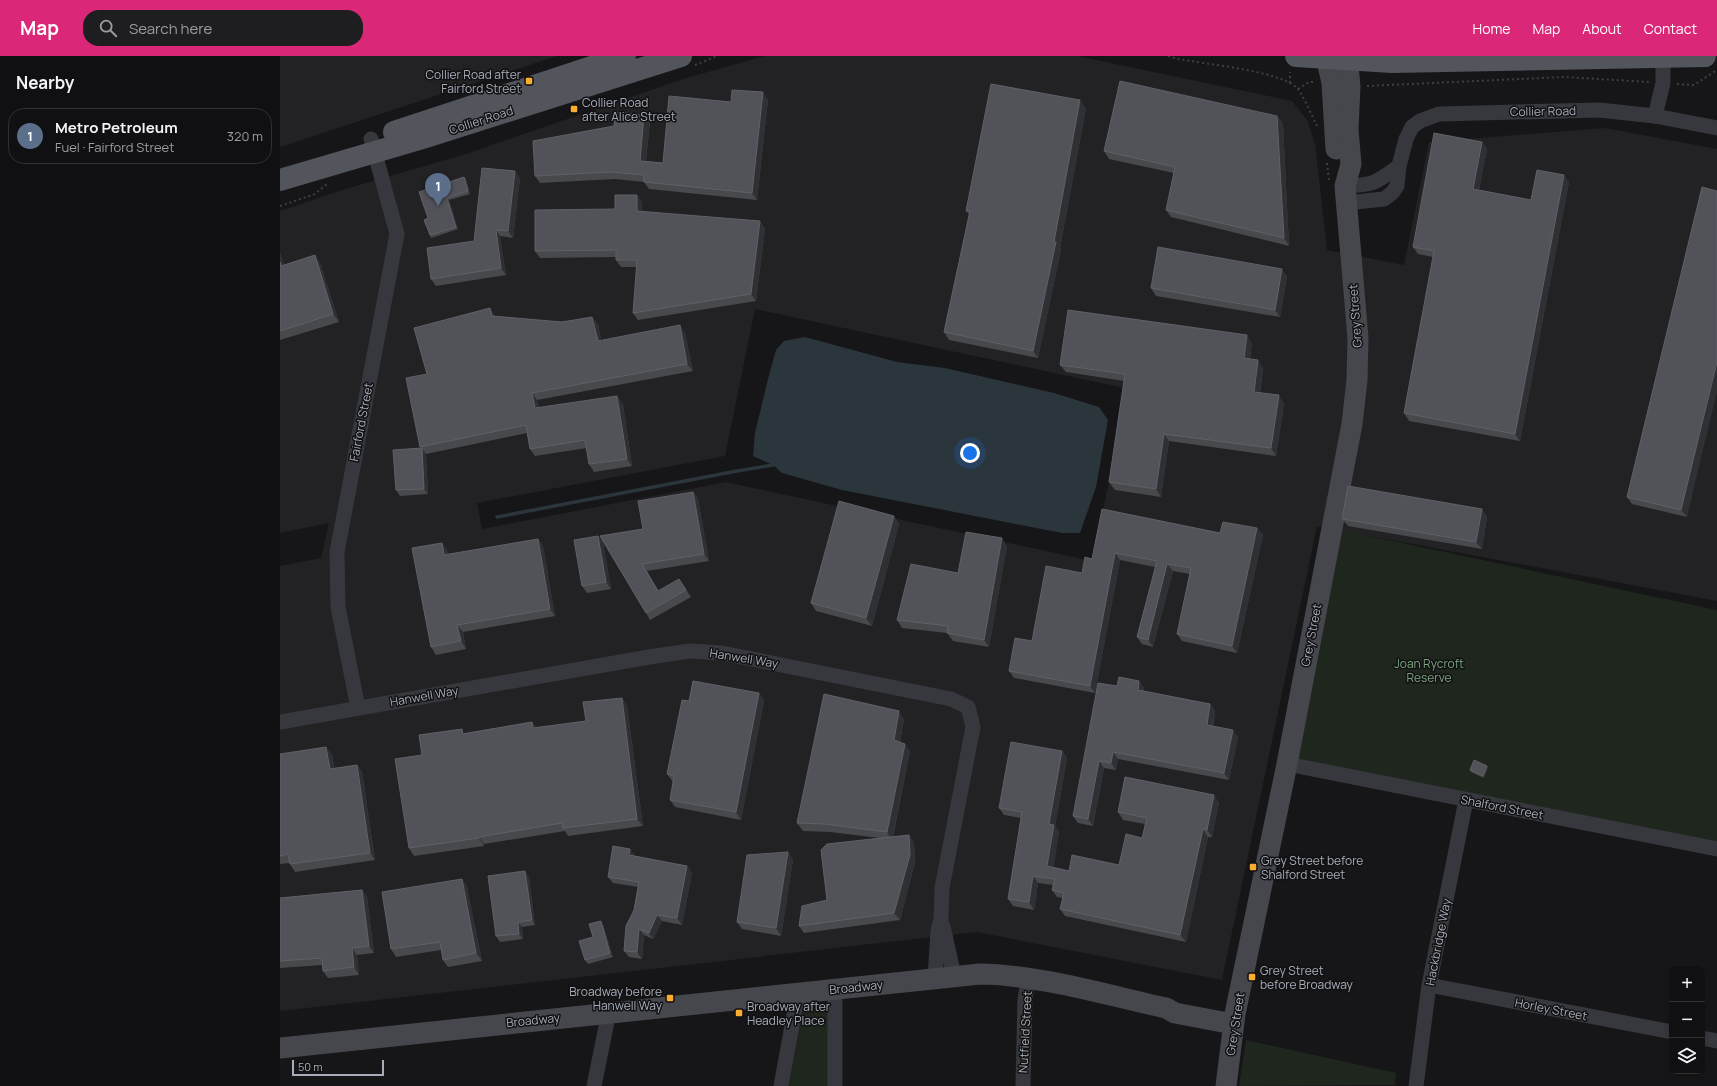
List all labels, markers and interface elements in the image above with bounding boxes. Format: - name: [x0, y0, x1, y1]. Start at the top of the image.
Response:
- search box: [83, 10, 363, 46]
- text: Map: [20, 15, 59, 41]
- icon: search: [97, 17, 119, 39]
- text: Search here: [129, 18, 212, 39]
- text: Home: [1473, 19, 1510, 38]
- text: Map: [1532, 19, 1560, 38]
- text: About: [1582, 19, 1622, 38]
- text: Contact: [1644, 19, 1697, 38]
- place label: Collier Road after Fairford Street: [426, 66, 522, 97]
- text: Nearby: [16, 71, 74, 94]
- marker: Collier Road after Fairford Street: [524, 76, 534, 86]
- place label: Collier Road after Alice Street: [582, 94, 676, 125]
- street label: Collier Road: [447, 102, 515, 138]
- street label: Collier Road: [1510, 102, 1576, 120]
- marker: Collier Road after Alice Street: [569, 104, 579, 114]
- text: Metro Petroleum: [55, 117, 178, 138]
- text: 1: [27, 127, 33, 145]
- text: 320 m: [227, 127, 263, 145]
- text: Fuel · Fairford Street: [55, 138, 174, 156]
- pin: 1: [425, 173, 451, 206]
- street label: Grey Street: [1344, 284, 1366, 348]
- street label: Fairford Street: [345, 381, 377, 463]
- your location: [960, 443, 980, 463]
- street label: Grey Street: [1297, 602, 1325, 668]
- street label: Hanwell Way: [708, 644, 780, 672]
- park label: Joan Rycroft Reserve: [1394, 655, 1464, 686]
- street label: Hanwell Way: [388, 681, 460, 710]
- street label: Shalford Street: [1459, 791, 1545, 823]
- place label: Grey Street before Shalford Street: [1261, 852, 1363, 883]
- marker: Grey Street before Shalford Street: [1248, 862, 1258, 872]
- street label: Hackbridge Way: [1421, 896, 1455, 987]
- place label: Grey Street before Broadway: [1260, 962, 1353, 993]
- map controls: [1669, 966, 1705, 1074]
- button: +: [1669, 966, 1705, 1002]
- marker: Grey Street before Broadway: [1247, 972, 1257, 982]
- street label: Broadway: [828, 976, 884, 998]
- place label: Broadway before Hanwell Way: [569, 983, 663, 1014]
- street label: Nutfield Street: [1014, 990, 1036, 1073]
- street label: Grey Street: [1222, 991, 1248, 1057]
- marker: Broadway before Hanwell Way: [665, 993, 675, 1003]
- street label: Horley Street: [1513, 994, 1589, 1024]
- place label: Broadway after Headley Place: [747, 998, 831, 1029]
- button: −: [1669, 1002, 1705, 1038]
- marker: Broadway after Headley Place: [734, 1008, 744, 1018]
- street label: Broadway: [505, 1009, 561, 1031]
- button: layers: [1669, 1038, 1705, 1074]
- scale bar: [292, 1058, 384, 1077]
- text: 50 m: [298, 1059, 323, 1074]

